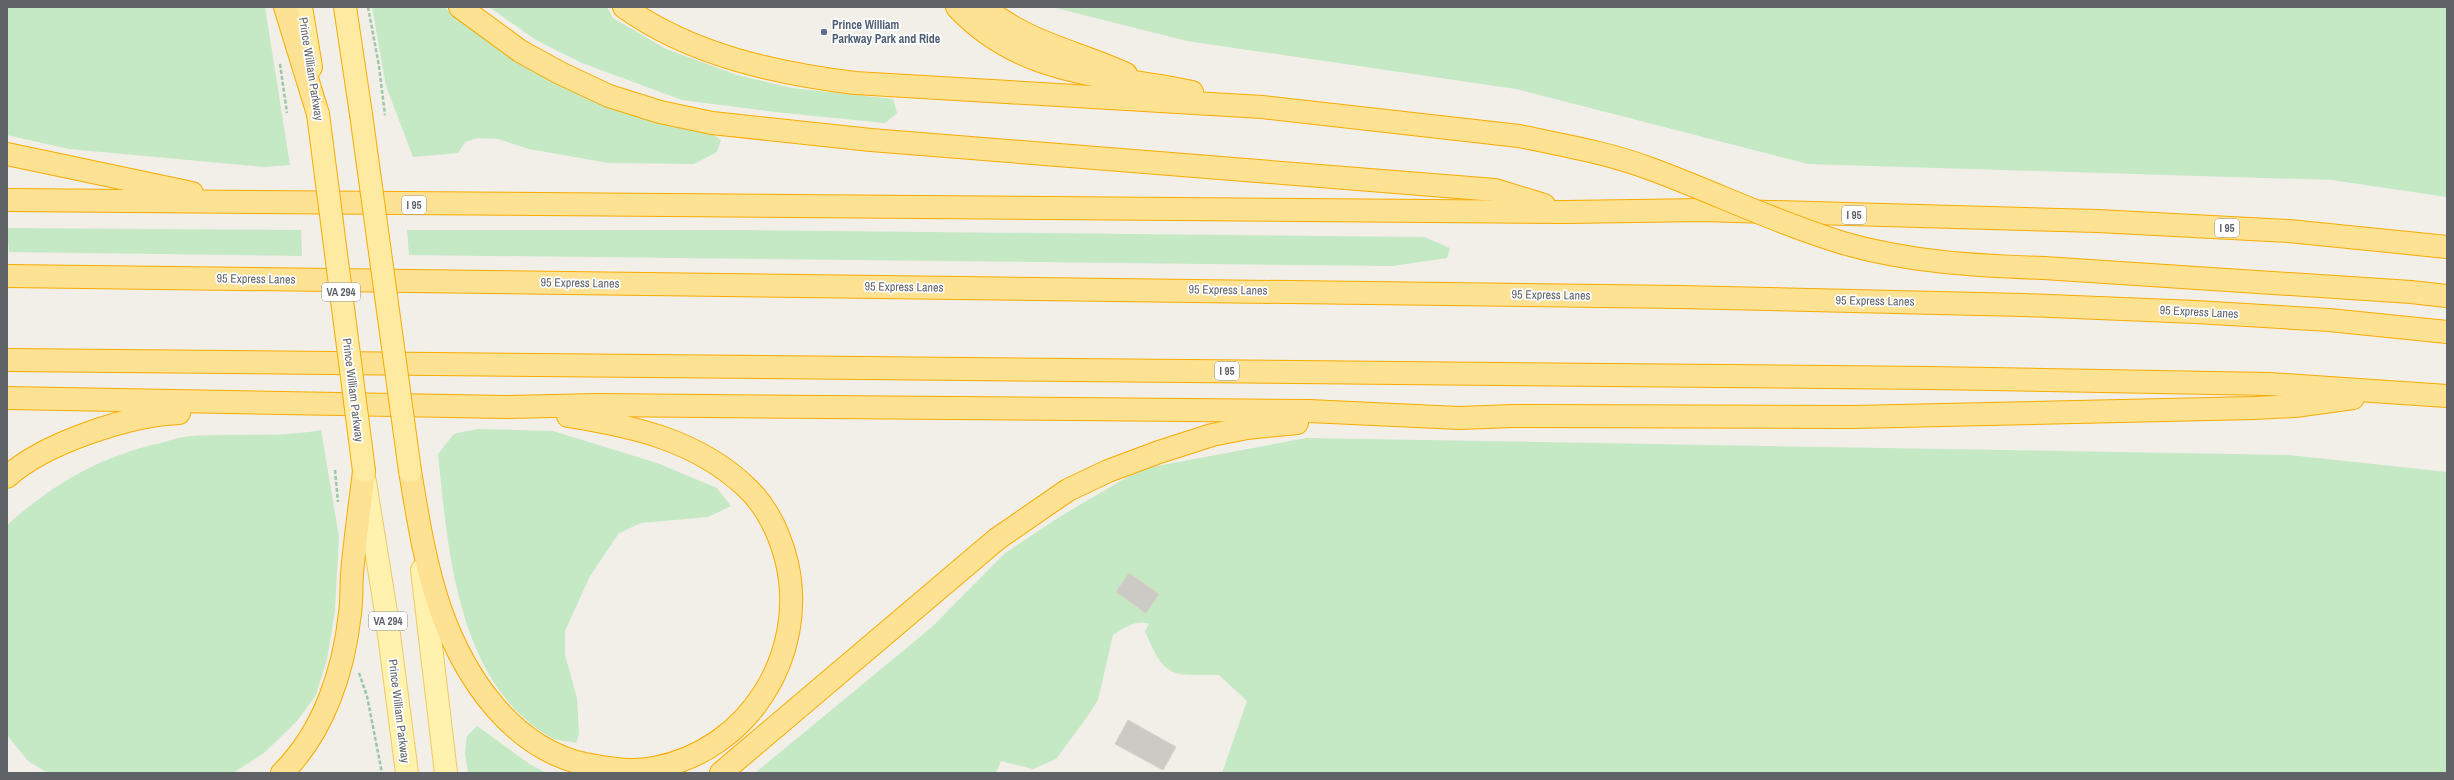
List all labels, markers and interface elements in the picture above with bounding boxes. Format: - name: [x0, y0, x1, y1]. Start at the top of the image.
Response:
- street label: Prince William Parkway: [295, 16, 327, 122]
- place label: Prince William Parkway Park and Ride: [832, 17, 941, 47]
- marker: Prince William Parkway Park and Ride: [819, 27, 829, 37]
- road number: I 95: [402, 196, 426, 214]
- road number: I 95: [1842, 206, 1866, 224]
- road number: I 95: [2215, 219, 2239, 237]
- street label: 95 Express Lanes: [216, 270, 296, 288]
- street label: 95 Express Lanes: [540, 274, 620, 292]
- street label: 95 Express Lanes: [864, 278, 944, 296]
- street label: 95 Express Lanes: [1188, 281, 1268, 299]
- road number: VA 294: [322, 283, 360, 301]
- street label: 95 Express Lanes: [1511, 286, 1591, 304]
- street label: 95 Express Lanes: [1835, 292, 1915, 310]
- street label: 95 Express Lanes: [2159, 302, 2239, 322]
- street label: Prince William Parkway: [339, 337, 367, 443]
- road number: I 95: [1215, 362, 1239, 380]
- road number: VA 294: [369, 612, 407, 630]
- street label: Prince William Parkway: [385, 658, 413, 764]

